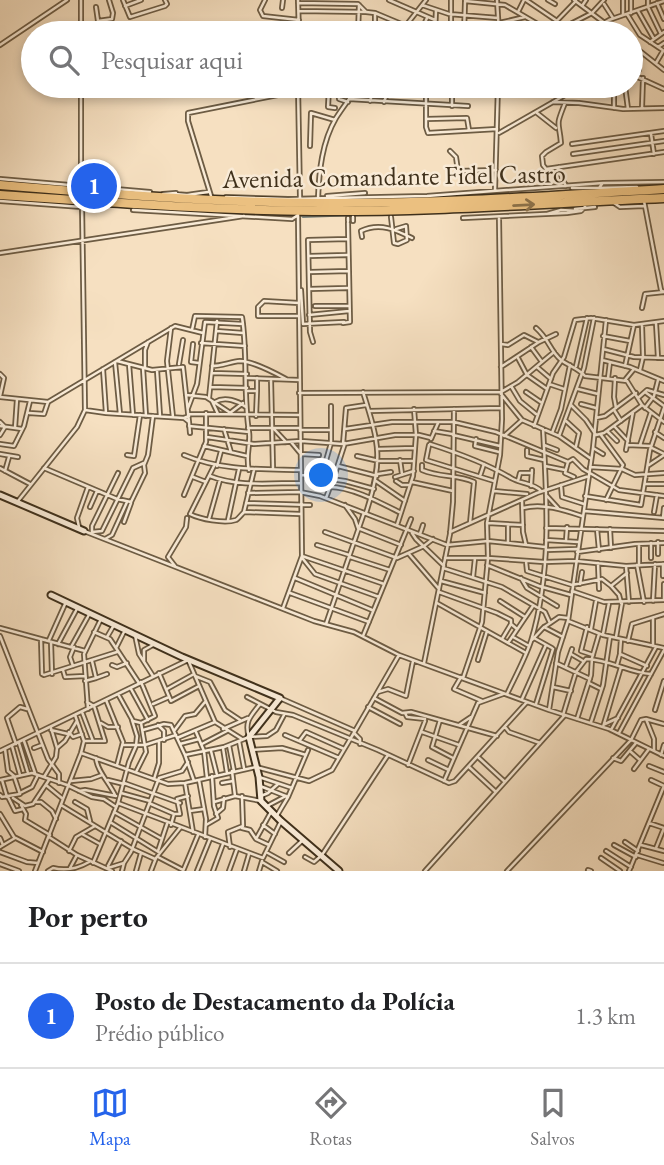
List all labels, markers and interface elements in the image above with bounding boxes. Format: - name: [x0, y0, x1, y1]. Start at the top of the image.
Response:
- search box: [21, 21, 643, 98]
- icon: search: [45, 41, 83, 79]
- text: Pesquisar aqui: [101, 43, 243, 77]
- street label: Avenida Comandante Fidel Castro: [221, 156, 566, 196]
- pin: 1: [71, 160, 117, 212]
- one-way arrow: [513, 198, 536, 211]
- your location: [304, 458, 338, 492]
- text: Por perto: [28, 897, 148, 936]
- text: Posto de Destacamento da Polícia: [95, 984, 455, 1018]
- text: 1: [45, 1001, 57, 1031]
- text: 1.3 km: [575, 1001, 636, 1031]
- text: Prédio público: [95, 1018, 224, 1048]
- tab: Mapa: [89, 1084, 131, 1151]
- tab: Rotas: [309, 1084, 352, 1151]
- tab: Salvos: [530, 1084, 575, 1151]

